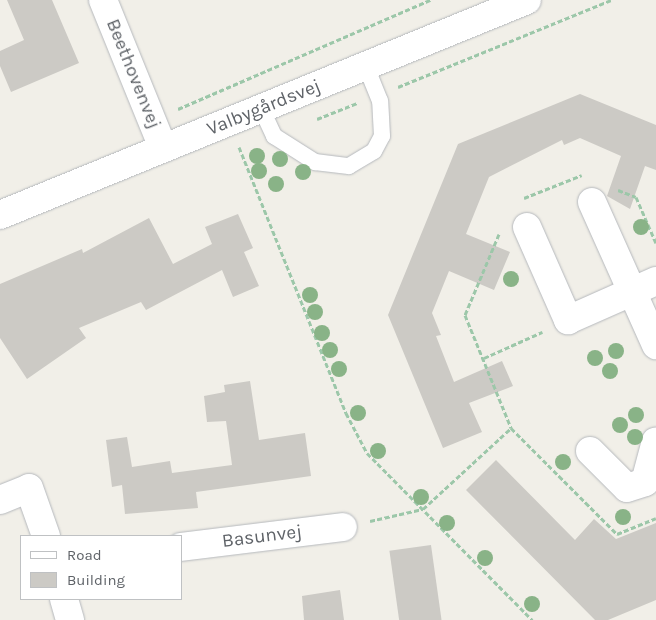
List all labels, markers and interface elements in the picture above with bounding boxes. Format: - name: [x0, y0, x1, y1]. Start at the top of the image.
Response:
- street label: Beethovenvej: [101, 16, 165, 132]
- street label: Valbygårdsvej: [204, 75, 324, 141]
- street label: Basunvej: [221, 521, 303, 553]
- legend: [20, 535, 182, 600]
- text: Road: [67, 546, 102, 564]
- text: Building: [67, 571, 125, 589]

